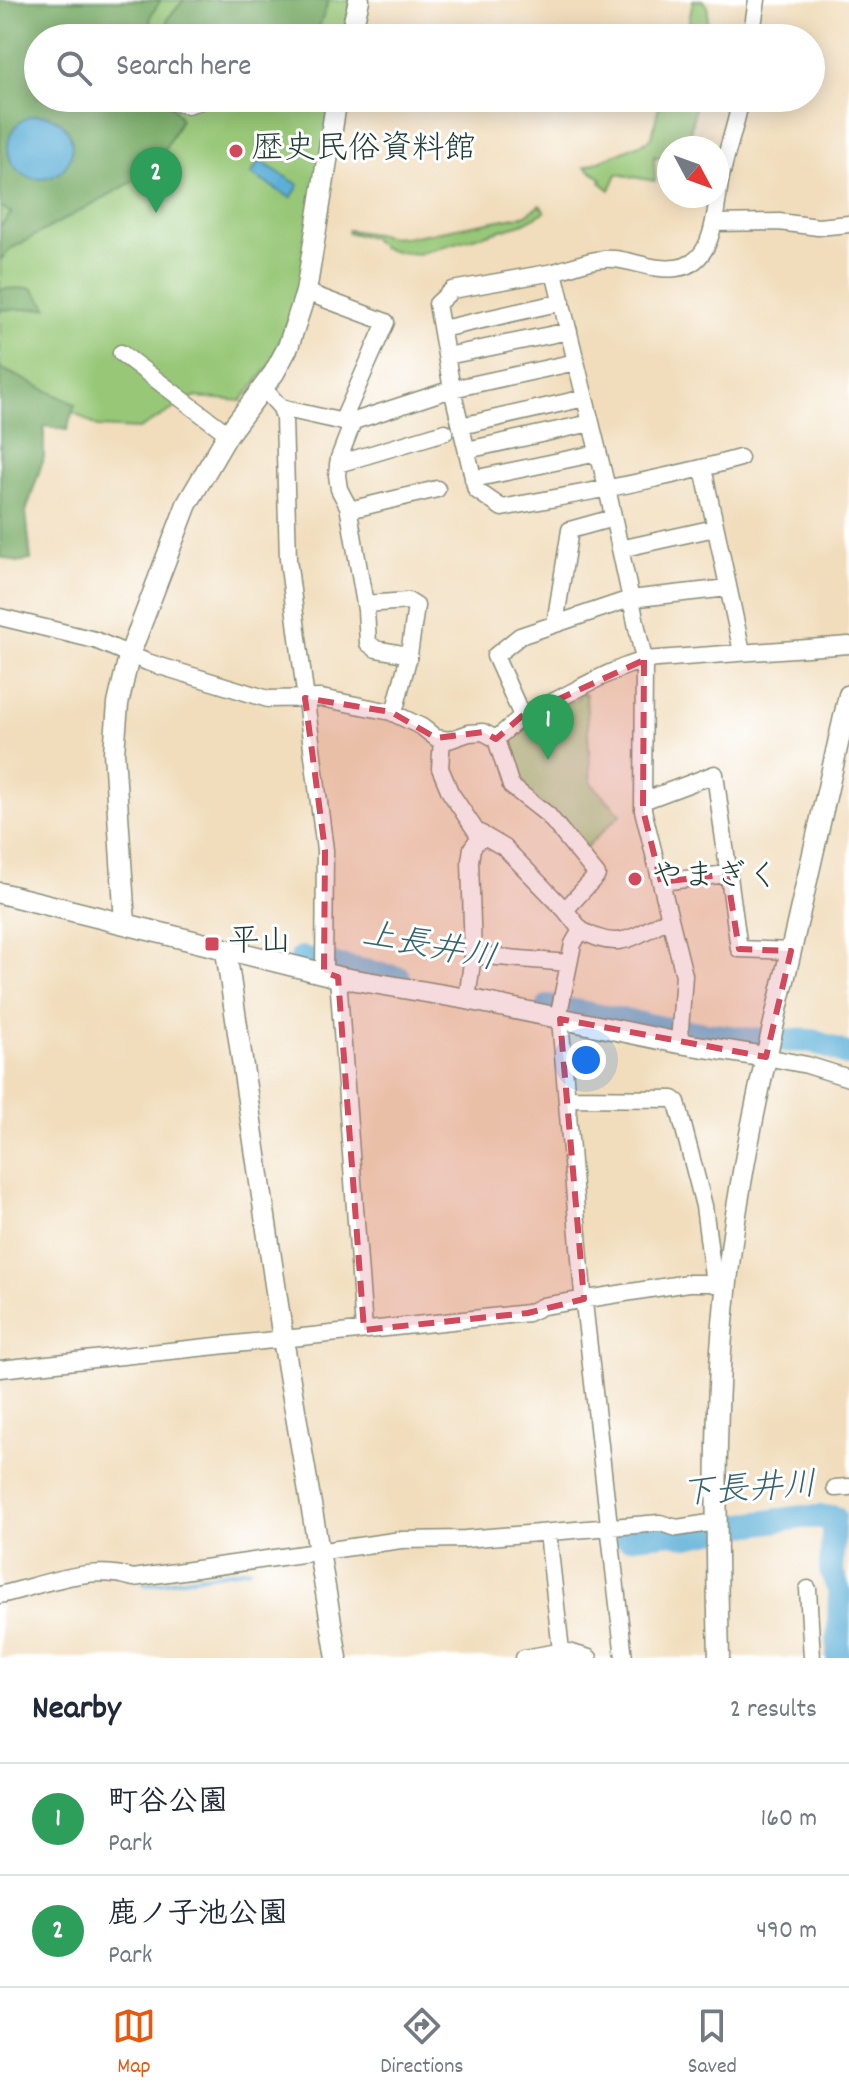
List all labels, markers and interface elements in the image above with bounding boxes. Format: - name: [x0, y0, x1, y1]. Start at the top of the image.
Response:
- search box: [24, 24, 825, 112]
- icon: search: [52, 46, 96, 90]
- text: Search here: [116, 47, 252, 90]
- place label: 歴史民俗資料館: [252, 128, 476, 174]
- north arrow: [657, 136, 729, 208]
- marker: 歴史民俗資料館: [227, 142, 245, 160]
- pin: 2: [130, 147, 182, 213]
- pin: 1: [522, 694, 574, 760]
- place label: やまぎく: [651, 856, 779, 902]
- marker: やまぎく: [626, 870, 644, 888]
- water label: 上長井川: [358, 912, 500, 986]
- place label: 平山: [228, 921, 292, 967]
- marker: 平山: [203, 935, 221, 953]
- your location: [566, 1040, 606, 1080]
- water label: 下長井川: [679, 1463, 819, 1521]
- text: Nearby: [32, 1686, 121, 1735]
- text: 2 results: [730, 1692, 817, 1729]
- text: 町谷公園: [108, 1783, 228, 1826]
- text: 1: [55, 1801, 61, 1838]
- text: 160 m: [761, 1801, 817, 1838]
- text: Park: [108, 1826, 152, 1863]
- text: 鹿ノ子池公園: [108, 1895, 288, 1938]
- text: 2: [52, 1913, 64, 1950]
- text: 490 m: [756, 1913, 817, 1950]
- text: Park: [108, 1938, 152, 1975]
- tab: Map: [112, 2004, 156, 2083]
- tab: Directions: [380, 2004, 464, 2083]
- tab: Saved: [688, 2004, 737, 2083]

